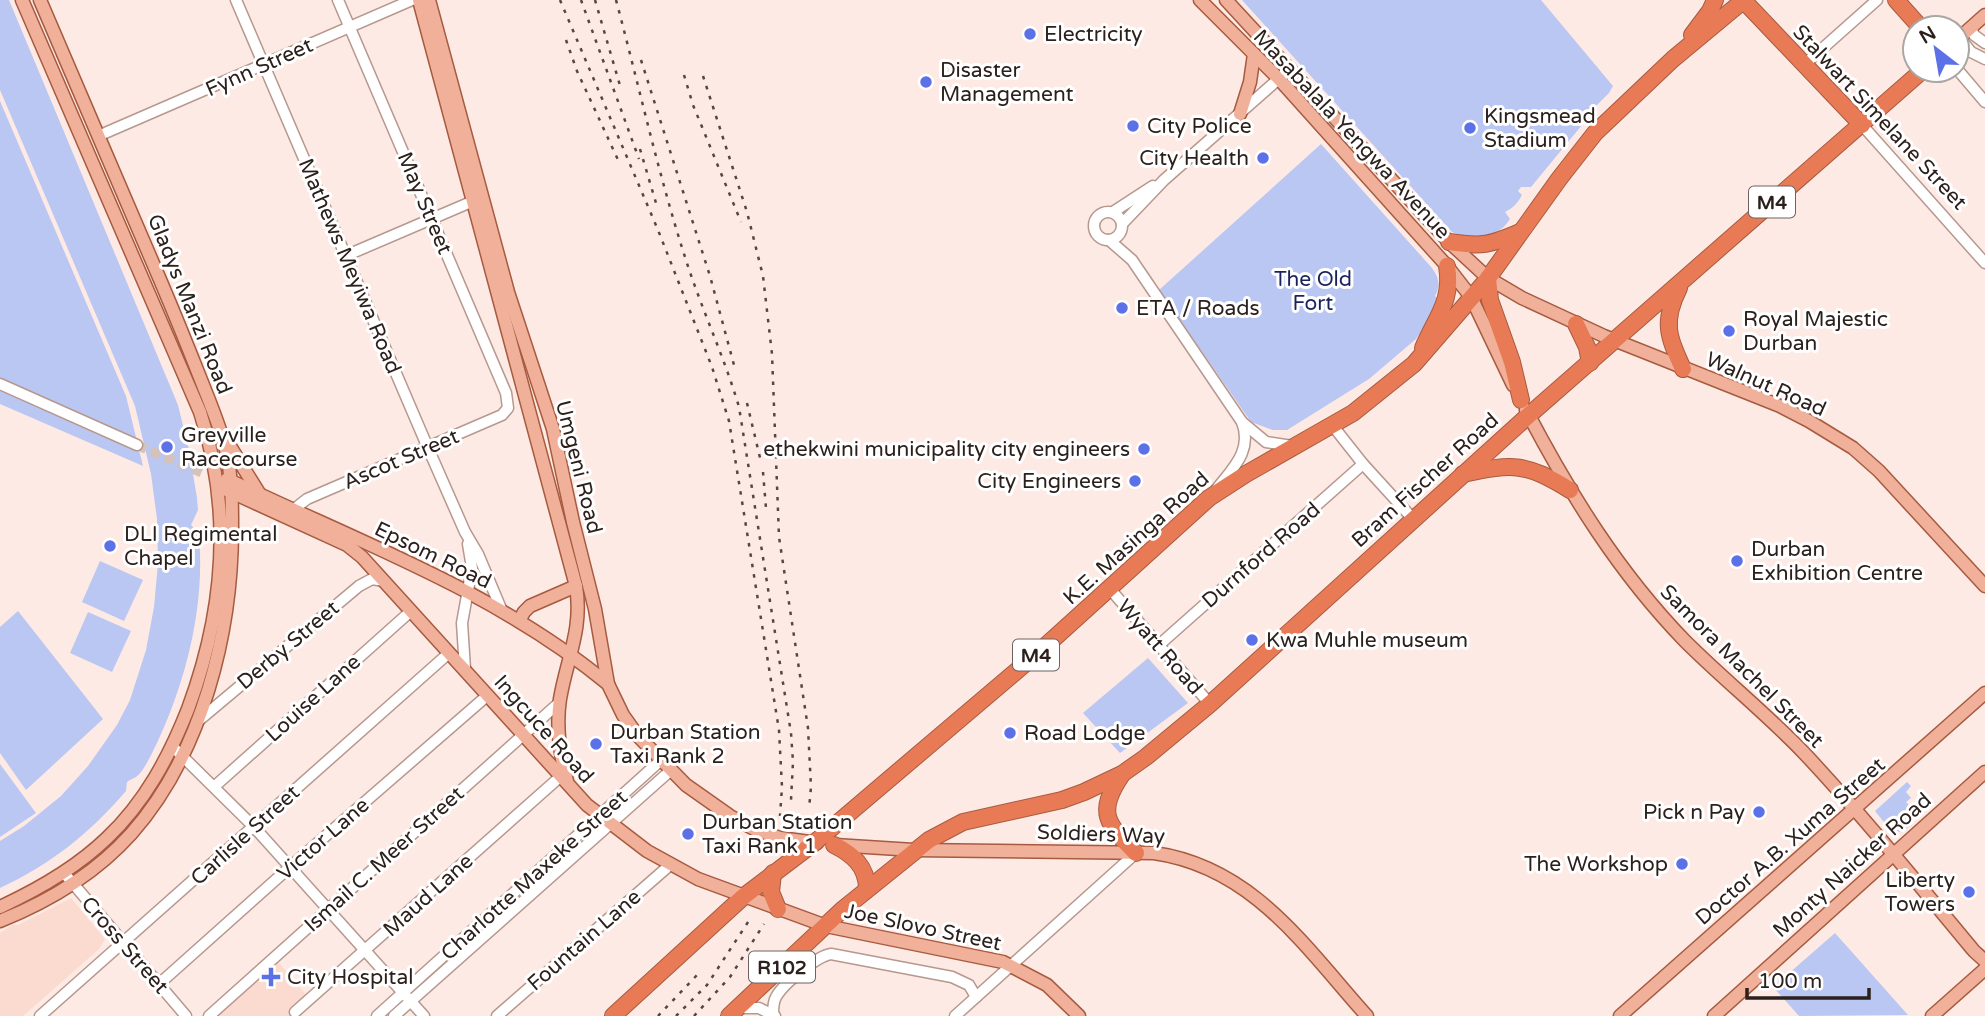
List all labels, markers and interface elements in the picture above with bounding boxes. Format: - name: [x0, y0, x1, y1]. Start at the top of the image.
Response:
- north arrow: [1901, 14, 1971, 84]
- street label: Stalwart Simelane Street: [1787, 20, 1972, 215]
- place label: Electricity: [1044, 22, 1143, 47]
- text: N: [1916, 22, 1940, 49]
- street label: Masabalala Yengwa Avenue: [1248, 24, 1455, 244]
- marker: Electricity: [1022, 26, 1038, 42]
- street label: Fynn Street: [202, 33, 317, 102]
- place label: Disaster Management: [940, 58, 1074, 107]
- marker: Disaster Management: [918, 74, 934, 90]
- place label: Kingsmead Stadium: [1484, 104, 1596, 153]
- place label: City Police: [1147, 114, 1252, 139]
- marker: City Police: [1125, 118, 1141, 134]
- marker: Kingsmead Stadium: [1462, 120, 1478, 136]
- place label: City Health: [1139, 146, 1249, 171]
- street label: May Street: [392, 148, 457, 258]
- marker: City Health: [1255, 150, 1271, 166]
- street label: Mathews Meyiwa Road: [293, 155, 406, 378]
- road number: M4: [1749, 186, 1795, 218]
- street label: Gladys Manzi Road: [142, 211, 237, 398]
- park label: The Old Fort: [1274, 267, 1352, 316]
- place label: ETA / Roads: [1136, 296, 1260, 321]
- marker: ETA / Roads: [1114, 300, 1130, 316]
- place label: Royal Majestic Durban: [1743, 307, 1888, 356]
- marker: Royal Majestic Durban: [1721, 323, 1737, 339]
- street label: Walnut Road: [1702, 347, 1830, 422]
- street label: Umgeni Road: [550, 398, 607, 536]
- street label: Bram Fischer Road: [1347, 408, 1504, 553]
- place label: Greyville Racecourse: [181, 423, 298, 472]
- street label: Ascot Street: [340, 424, 463, 495]
- place label: ethekwini municipality city engineers: [763, 437, 1130, 462]
- marker: Greyville Racecourse: [159, 439, 175, 455]
- marker: ethekwini municipality city engineers: [1136, 441, 1152, 457]
- street label: K.E. Masinga Road: [1058, 466, 1214, 610]
- place label: City Engineers: [977, 469, 1121, 494]
- marker: City Engineers: [1127, 473, 1143, 489]
- street label: Durnford Road: [1197, 497, 1326, 613]
- street label: Epsom Road: [370, 516, 495, 594]
- place label: DLI Regimental Chapel: [124, 522, 277, 571]
- place label: Durban Exhibition Centre: [1751, 537, 1923, 586]
- marker: DLI Regimental Chapel: [102, 538, 118, 554]
- marker: Durban Exhibition Centre: [1729, 553, 1745, 569]
- street label: Samora Machel Street: [1655, 579, 1829, 753]
- street label: Wyatt Road: [1111, 595, 1208, 700]
- street label: Derby Street: [232, 596, 344, 695]
- place label: Kwa Muhle museum: [1266, 628, 1468, 653]
- marker: Kwa Muhle museum: [1244, 632, 1260, 648]
- road number: M4: [1013, 640, 1059, 670]
- street label: Louise Lane: [261, 649, 366, 747]
- street label: Ingcuce Road: [488, 670, 599, 789]
- place label: Durban Station Taxi Rank 2: [610, 720, 761, 769]
- place label: Road Lodge: [1024, 721, 1146, 746]
- marker: Road Lodge: [1002, 725, 1018, 741]
- marker: Durban Station Taxi Rank 2: [588, 736, 604, 752]
- street label: Doctor A.B. Xuma Street: [1691, 752, 1890, 930]
- street label: Carlisle Street: [186, 780, 305, 891]
- street label: Ismail C. Meer Street: [300, 781, 469, 937]
- street label: Charlotte Maxeke Street: [436, 785, 633, 966]
- street label: Monty Naicker Road: [1768, 788, 1937, 943]
- street label: Victor Lane: [272, 793, 374, 886]
- place label: Pick n Pay: [1643, 800, 1745, 825]
- marker: Pick n Pay: [1751, 804, 1767, 820]
- place label: Durban Station Taxi Rank 1: [702, 810, 853, 859]
- street label: Soldiers Way: [1036, 820, 1165, 849]
- marker: Durban Station Taxi Rank 1: [680, 826, 696, 842]
- street label: Maud Lane: [378, 849, 478, 942]
- place label: The Workshop: [1524, 852, 1668, 877]
- marker: The Workshop: [1674, 856, 1690, 872]
- place label: Liberty Towers: [1884, 868, 1955, 917]
- street label: Fountain Lane: [523, 884, 646, 996]
- marker: Liberty Towers: [1961, 884, 1977, 900]
- street label: Cross Street: [76, 892, 174, 999]
- street label: Joe Slovo Street: [842, 899, 1004, 956]
- road number: R102: [749, 951, 815, 982]
- scale bar: [1747, 956, 1870, 1000]
- place label: City Hospital: [287, 965, 413, 990]
- marker: City Hospital: [261, 967, 281, 987]
- text: 100 m: [1758, 969, 1822, 994]

